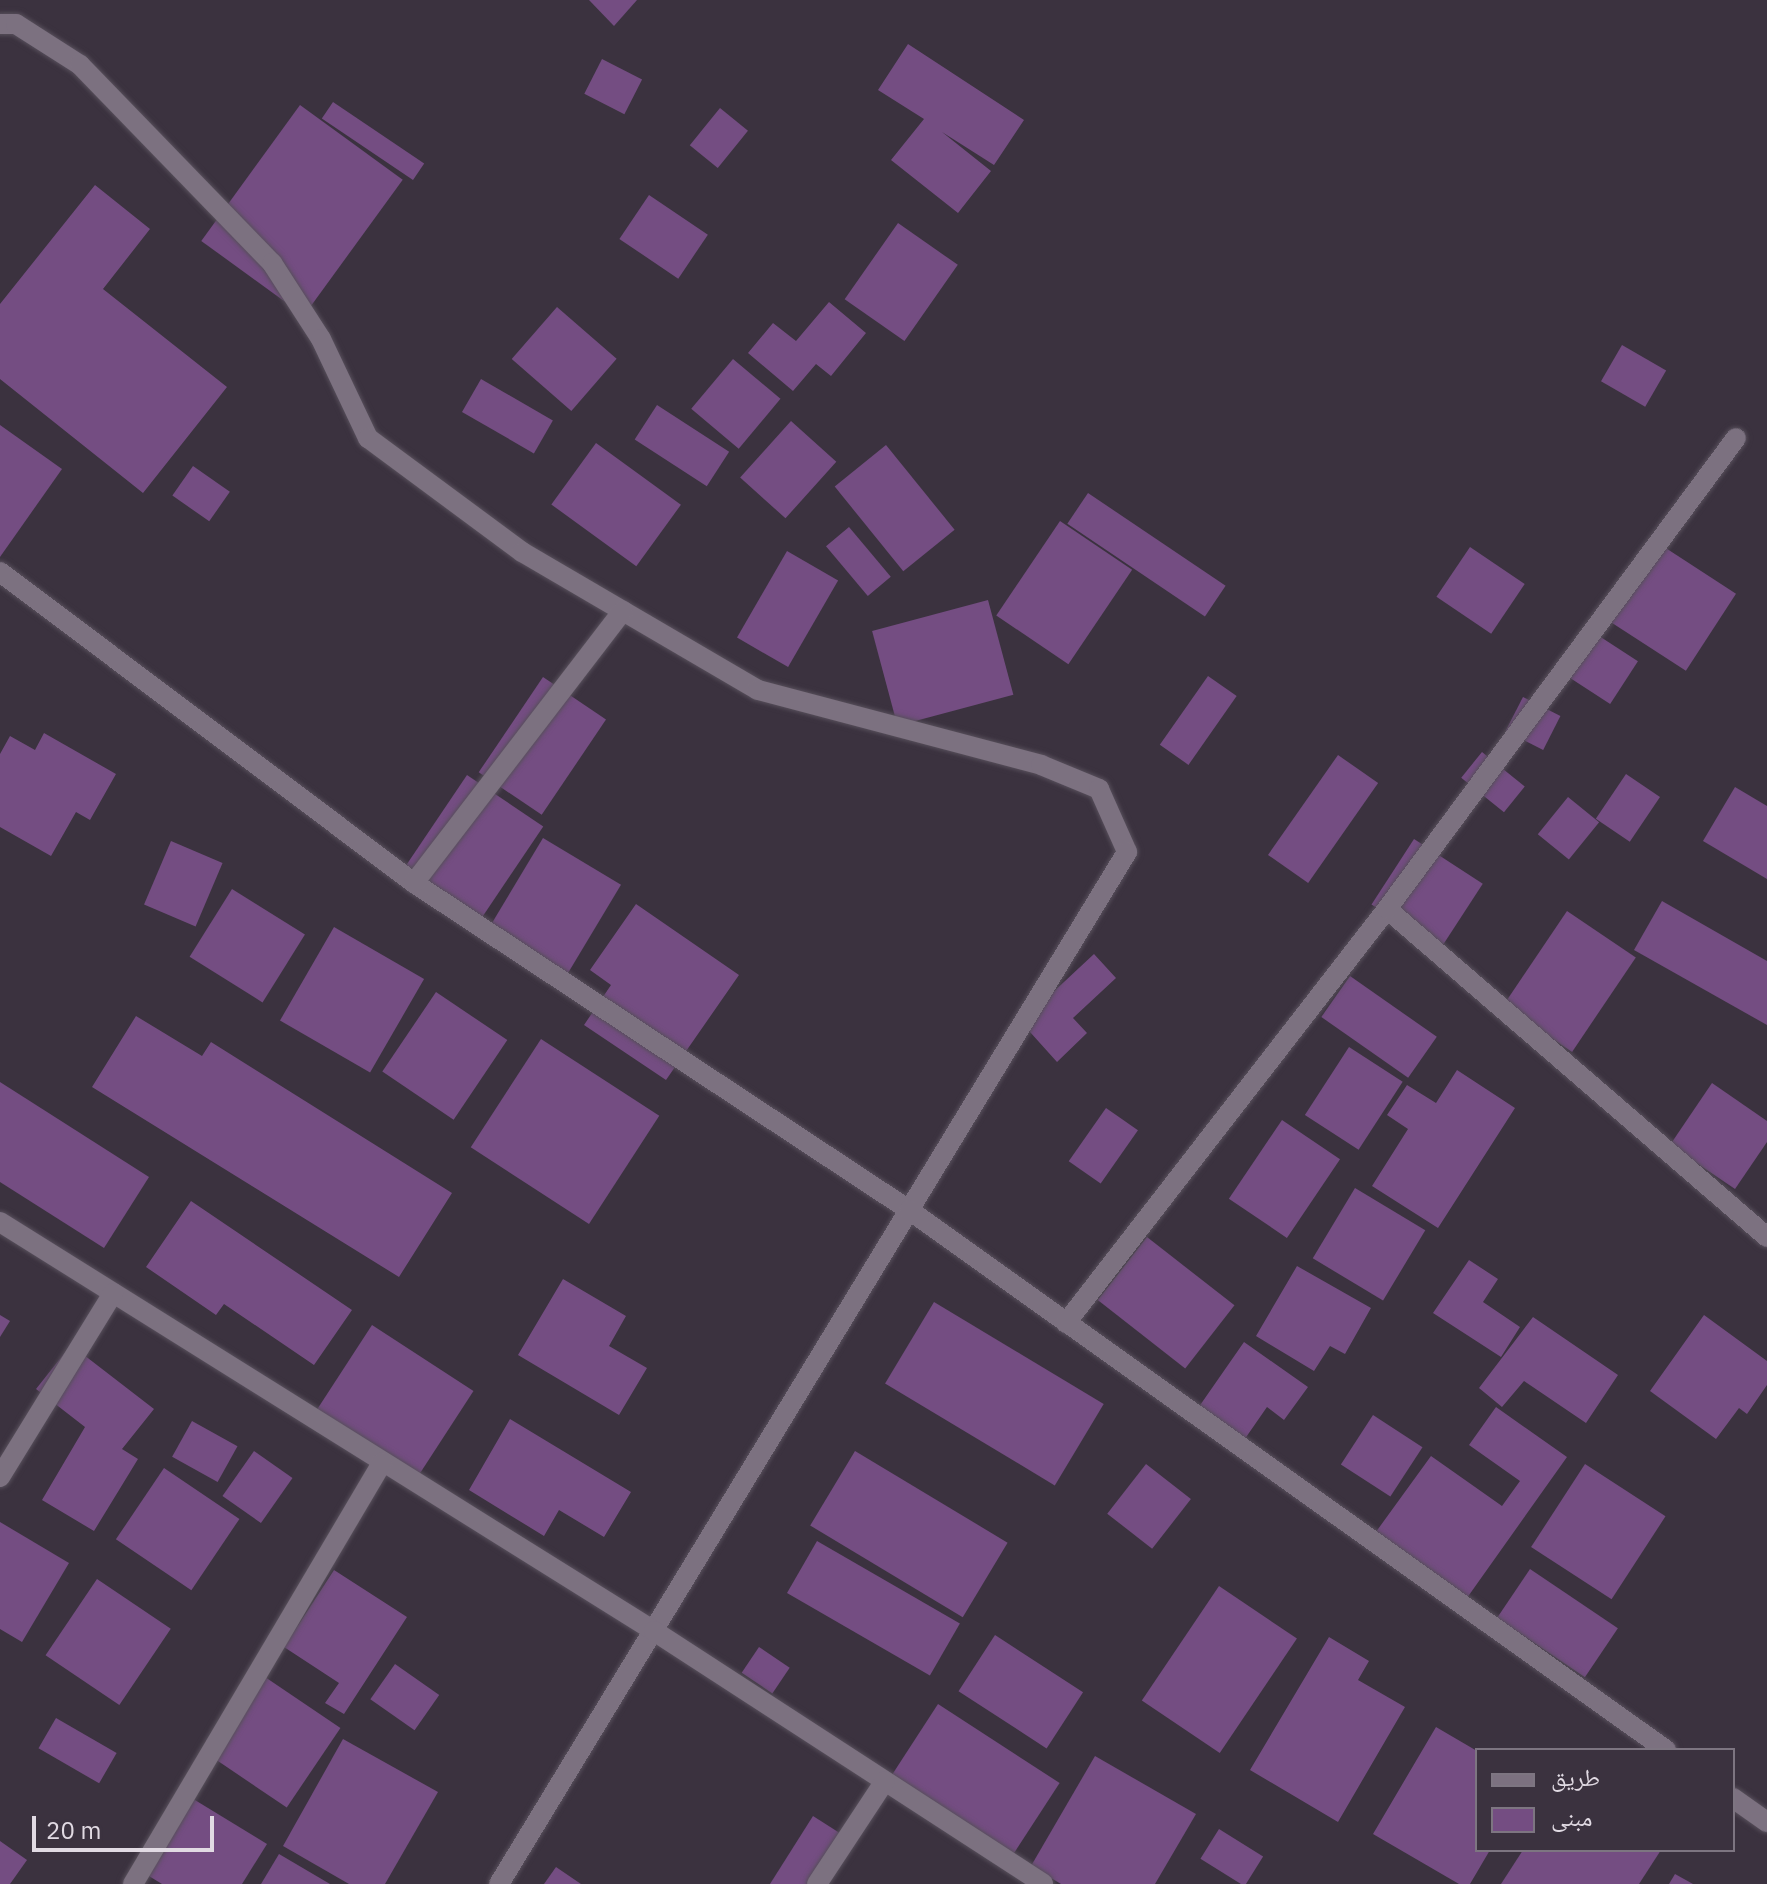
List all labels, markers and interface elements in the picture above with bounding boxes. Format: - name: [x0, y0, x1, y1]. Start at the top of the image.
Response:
- legend: [1475, 1748, 1735, 1852]
- text: طريق: [1551, 1761, 1600, 1793]
- scale bar: [36, 1800, 218, 1850]
- text: مبنى: [1551, 1801, 1592, 1833]
- text: 20 m: [46, 1814, 101, 1846]

